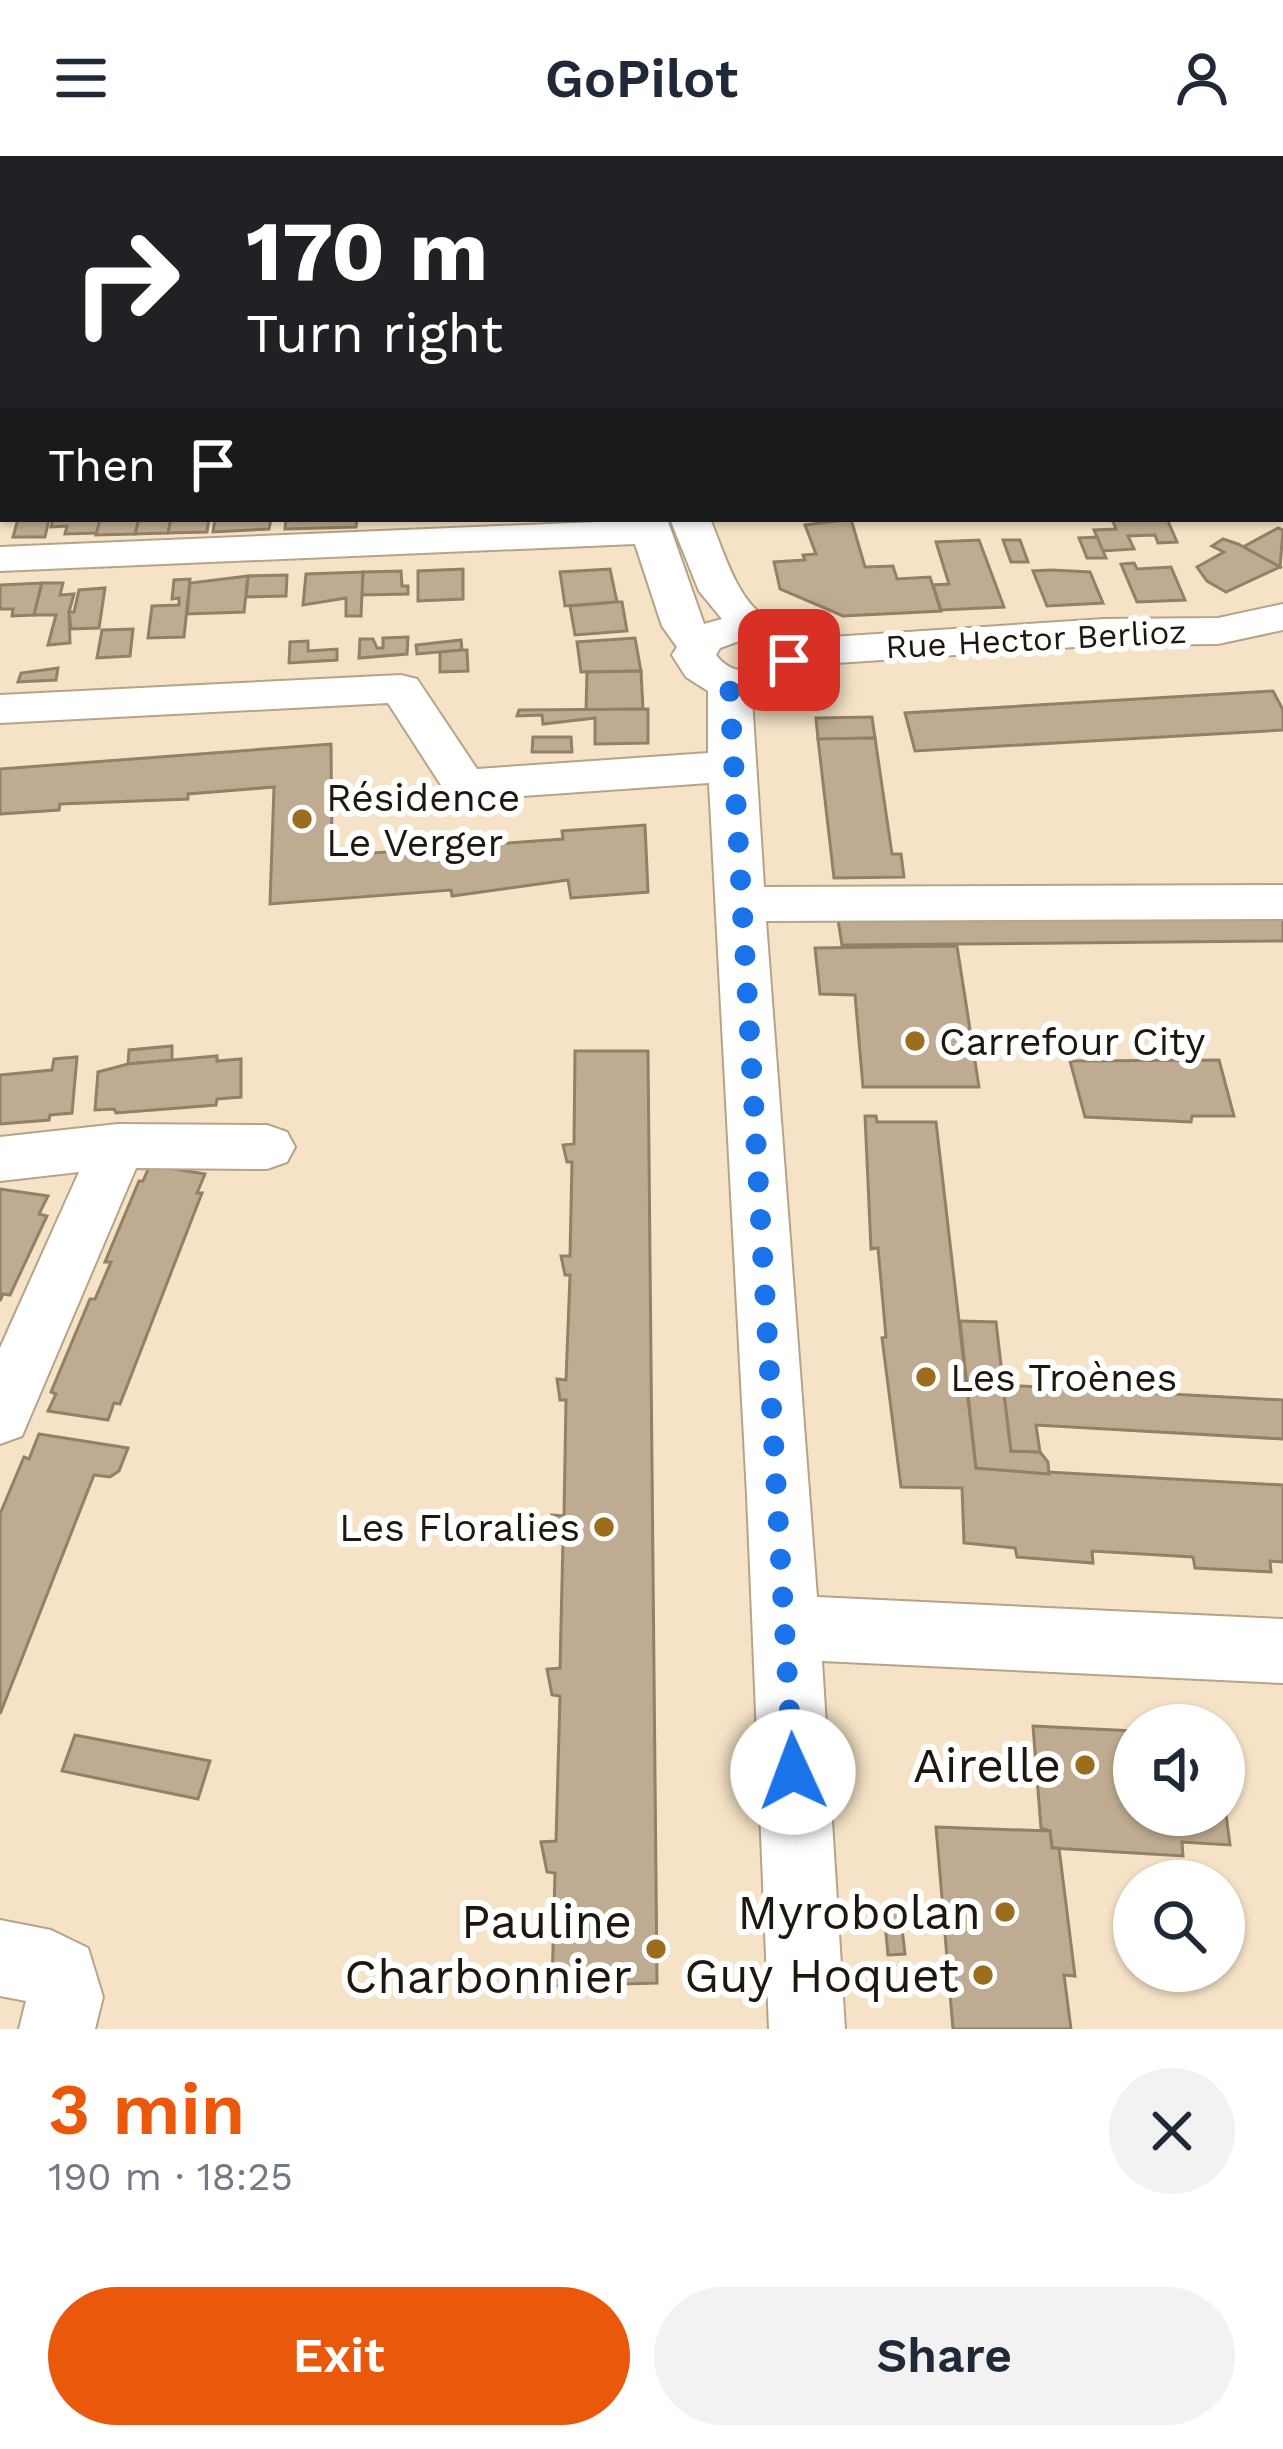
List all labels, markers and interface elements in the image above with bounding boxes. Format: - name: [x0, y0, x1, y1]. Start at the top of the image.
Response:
- icon: menu: [48, 45, 114, 111]
- icon: person: [1169, 45, 1235, 111]
- text: GoPilot: [545, 47, 738, 110]
- text: 170 m: [246, 202, 488, 300]
- icon: right: [48, 204, 204, 360]
- text: Turn right: [246, 302, 503, 365]
- icon: arrive: [180, 432, 246, 498]
- text: Then: [48, 439, 156, 492]
- pin: [738, 609, 840, 711]
- street label: Rue Hector Berlioz: [884, 612, 1188, 666]
- icon: arrive: [756, 627, 822, 693]
- place label: Résidence Le Verger: [326, 775, 520, 865]
- marker: Résidence Le Verger: [289, 806, 315, 832]
- place label: Carrefour City: [939, 1019, 1206, 1064]
- marker: Carrefour City: [902, 1028, 928, 1054]
- place label: Les Troènes: [950, 1355, 1177, 1400]
- marker: Les Troènes: [913, 1364, 939, 1390]
- place label: Les Floralies: [339, 1505, 580, 1550]
- marker: Les Floralies: [591, 1514, 617, 1540]
- map controls: [1113, 1704, 1245, 1992]
- button: sound: [1113, 1704, 1245, 1836]
- position arrow: [730, 1709, 856, 1835]
- place label: Airelle: [913, 1737, 1061, 1794]
- marker: Airelle: [1072, 1752, 1098, 1778]
- button: search: [1113, 1860, 1245, 1992]
- place label: Myrobolan: [737, 1884, 981, 1941]
- place label: Pauline Charbonnier: [344, 1893, 632, 2005]
- marker: Myrobolan: [992, 1899, 1018, 1925]
- marker: Pauline Charbonnier: [643, 1936, 669, 1962]
- place label: Guy Hoquet: [684, 1947, 959, 2004]
- marker: Guy Hoquet: [970, 1962, 996, 1988]
- text: 3 min: [48, 2067, 245, 2151]
- button: close: [1109, 2068, 1235, 2194]
- text: 190 m · 18:25: [48, 2154, 293, 2199]
- button: Exit: [48, 2287, 630, 2425]
- button: Share: [654, 2287, 1235, 2425]

